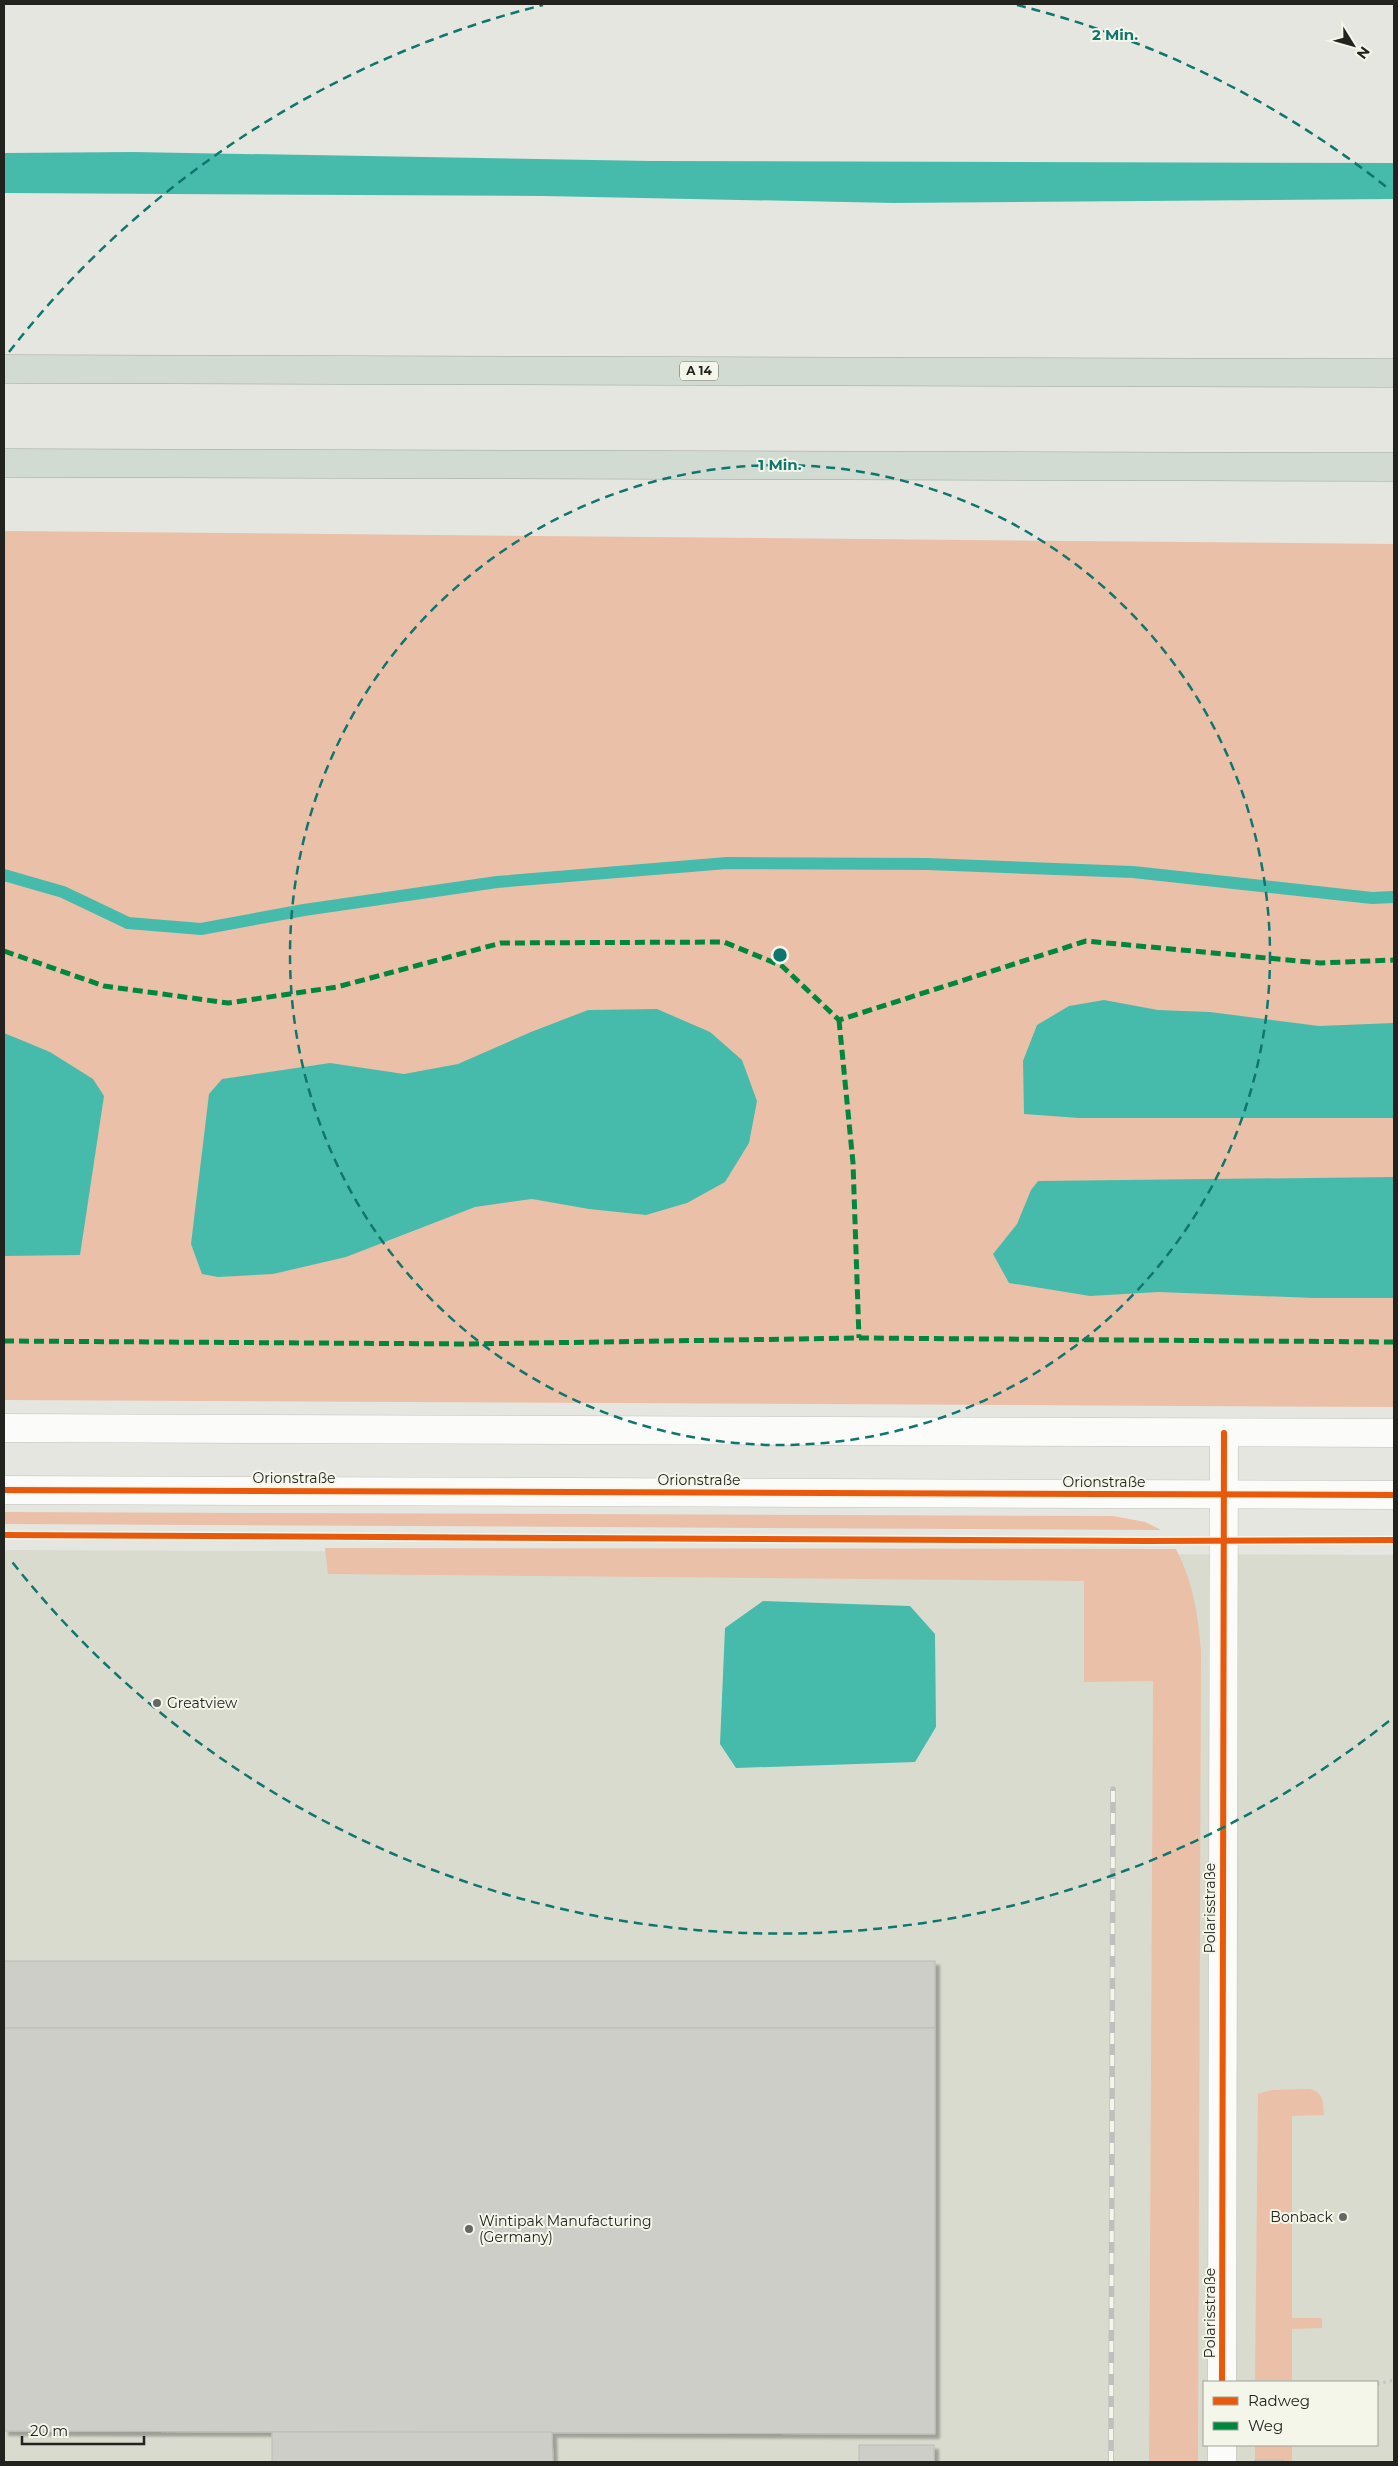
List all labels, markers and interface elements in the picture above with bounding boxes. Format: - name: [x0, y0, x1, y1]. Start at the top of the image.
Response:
- north arrow: [1328, 20, 1378, 70]
- text: 2 Min.: [1092, 25, 1138, 44]
- text: N: [1353, 43, 1374, 63]
- road number: A 14: [680, 362, 718, 381]
- text: 1 Min.: [758, 455, 802, 474]
- centre of rings: [771, 946, 789, 964]
- street label: Orionstraße: [253, 1469, 335, 1487]
- street label: Orionstraße: [658, 1471, 740, 1489]
- street label: Orionstraße: [1063, 1473, 1145, 1491]
- place label: Greatview: [167, 1694, 238, 1712]
- marker: Greatview: [151, 1697, 163, 1709]
- street label: Polarisstraße: [1201, 1863, 1219, 1953]
- place label: Bonback: [1270, 2208, 1334, 2226]
- marker: Bonback: [1337, 2211, 1349, 2223]
- place label: Wintipak Manufacturing (Germany): [479, 2212, 652, 2246]
- marker: Wintipak Manufacturing (Germany): [463, 2223, 475, 2235]
- street label: Polarisstraße: [1201, 2268, 1219, 2358]
- legend: [1203, 2381, 1378, 2446]
- text: Radweg: [1248, 2391, 1310, 2410]
- scale bar: [22, 2414, 145, 2446]
- text: Weg: [1248, 2416, 1283, 2435]
- text: 20 m: [30, 2421, 68, 2440]

